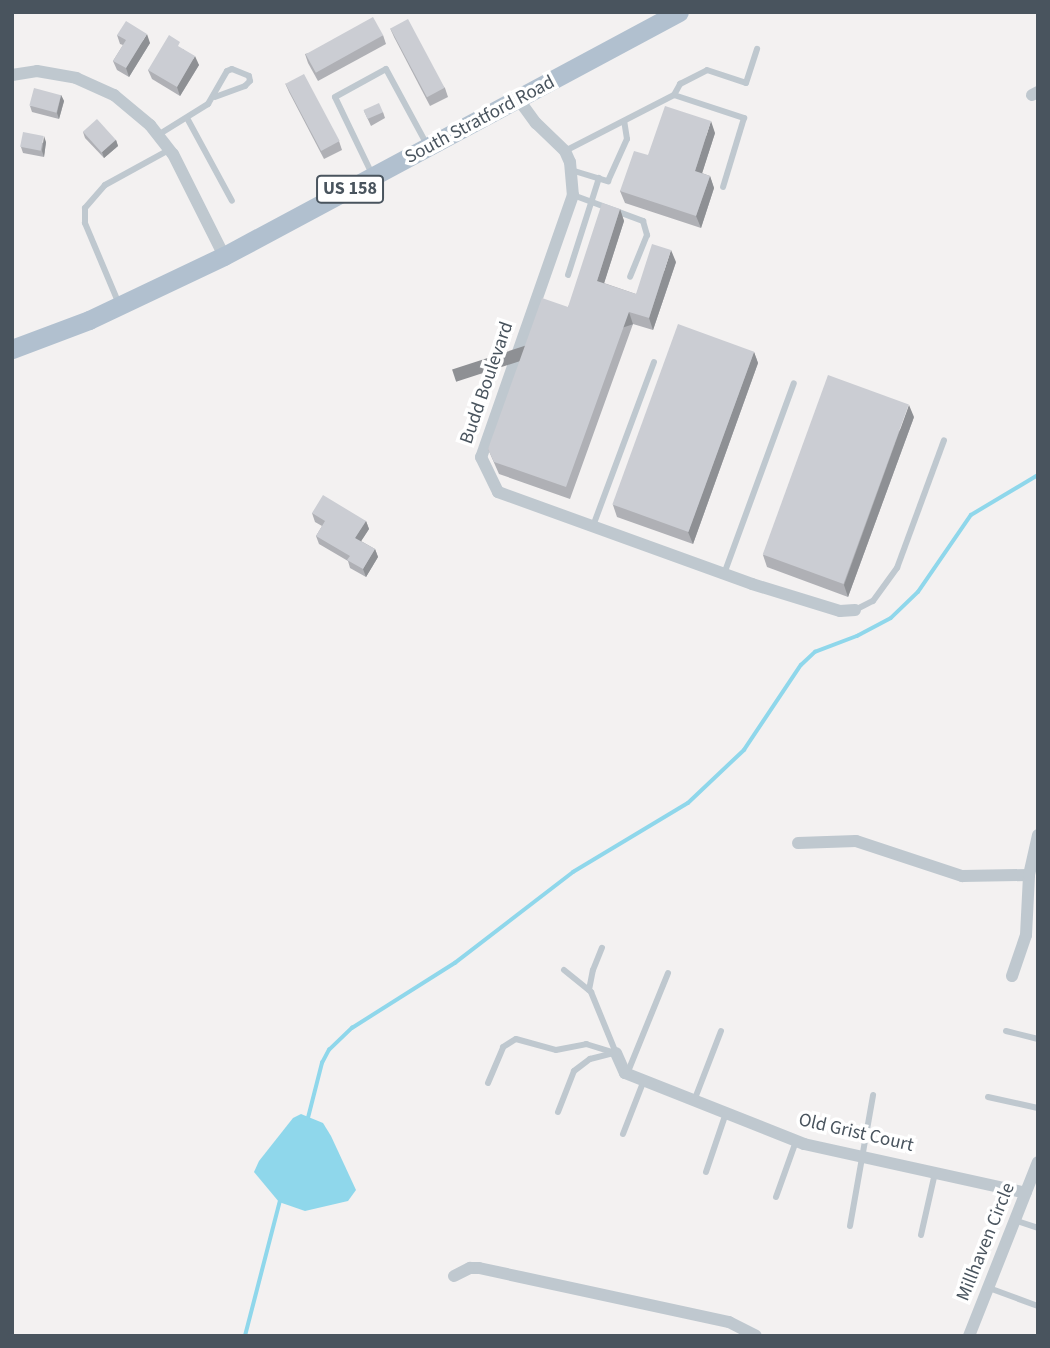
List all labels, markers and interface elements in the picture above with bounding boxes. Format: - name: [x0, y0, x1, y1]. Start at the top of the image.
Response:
- street label: South Stratford Road: [401, 71, 559, 169]
- road number: US 158: [315, 174, 385, 204]
- street label: Budd Boulevard: [455, 319, 519, 447]
- street label: Old Grist Court: [796, 1109, 916, 1157]
- street label: Millhaven Circle: [952, 1180, 1020, 1304]

